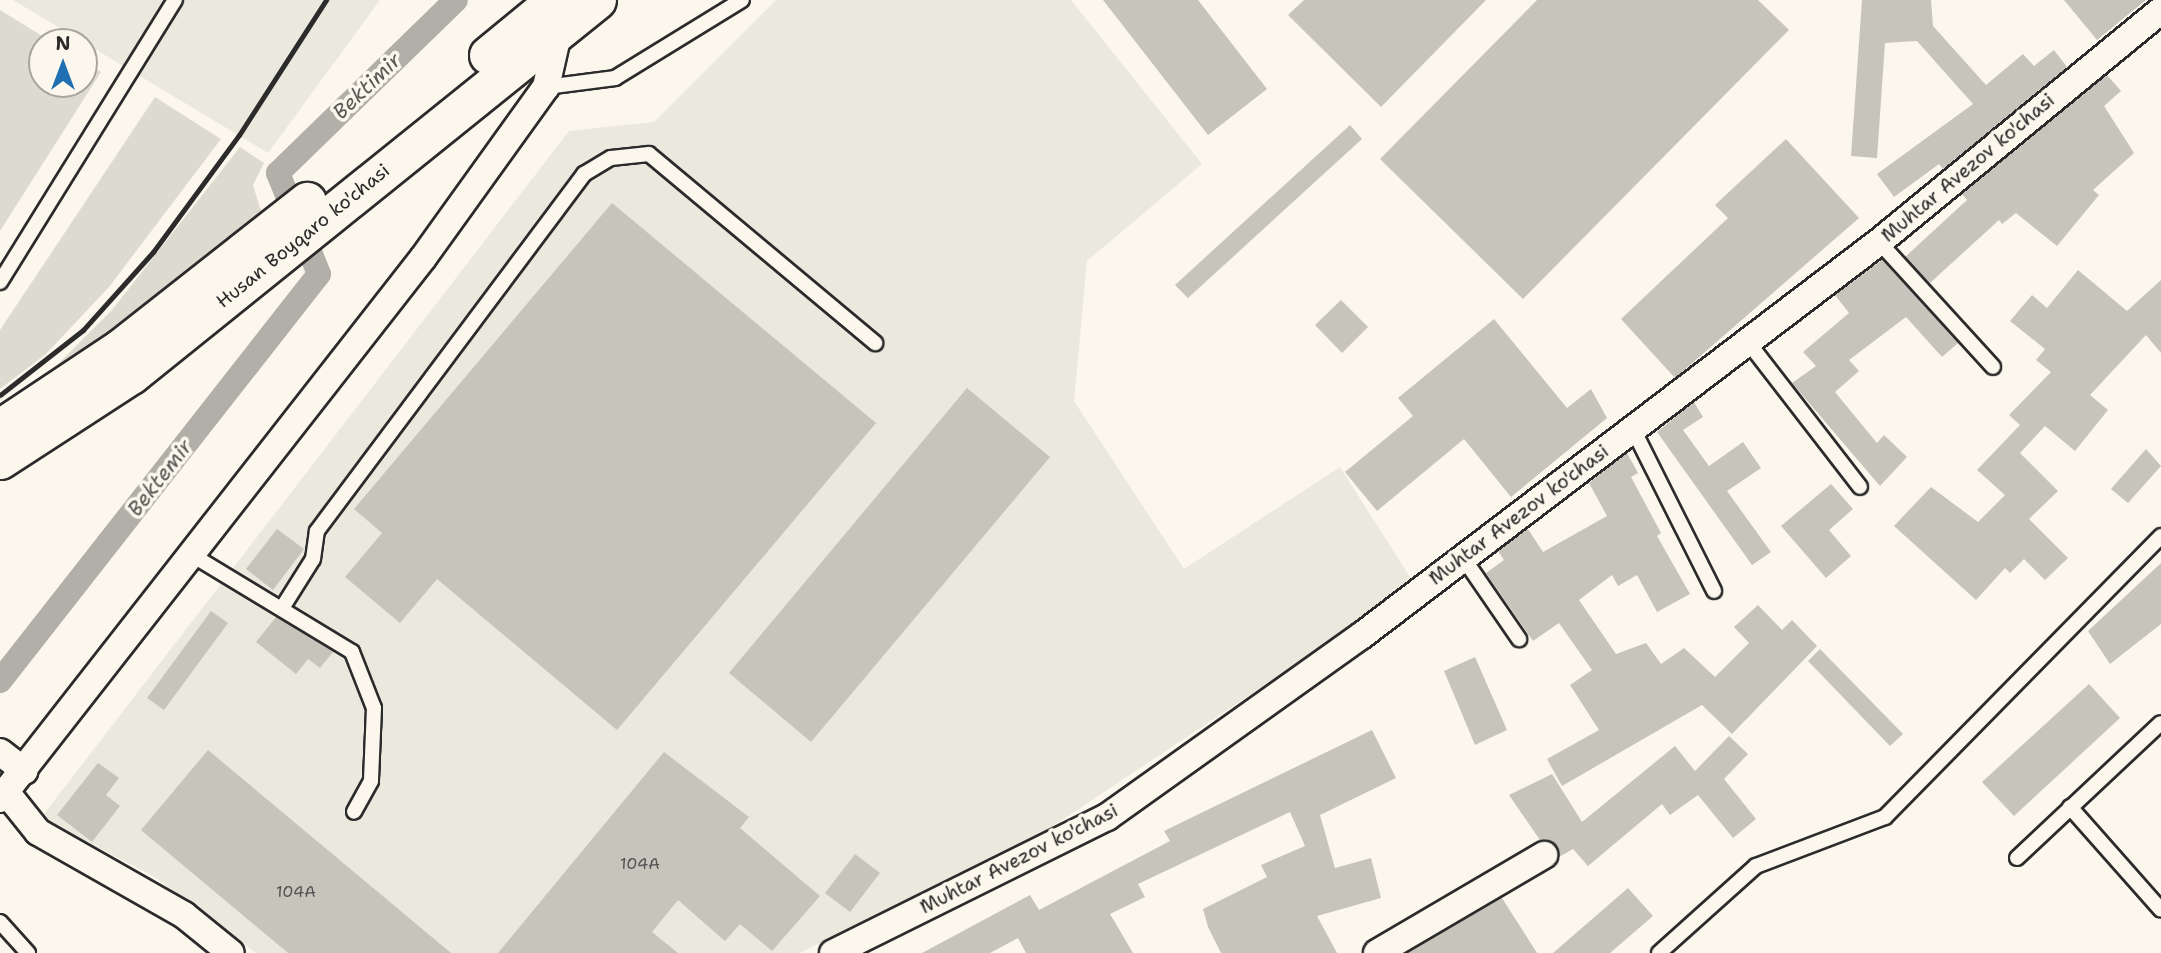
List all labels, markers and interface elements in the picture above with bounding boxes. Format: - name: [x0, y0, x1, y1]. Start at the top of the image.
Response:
- north arrow: [28, 28, 98, 98]
- text: N: [55, 31, 71, 56]
- water label: Bektimir: [328, 47, 406, 125]
- street label: Muhtar Avezov ko'chasi: [1877, 89, 2059, 247]
- street label: Husan Boyqaro ko'chasi: [212, 159, 394, 313]
- water label: Bektemir: [122, 435, 198, 521]
- street label: Muhtar Avezov ko'chasi: [1425, 440, 1613, 590]
- street label: Muhtar Avezov ko'chasi: [916, 799, 1122, 919]
- house number: 104A: [620, 854, 660, 874]
- house number: 104A: [276, 882, 316, 902]

